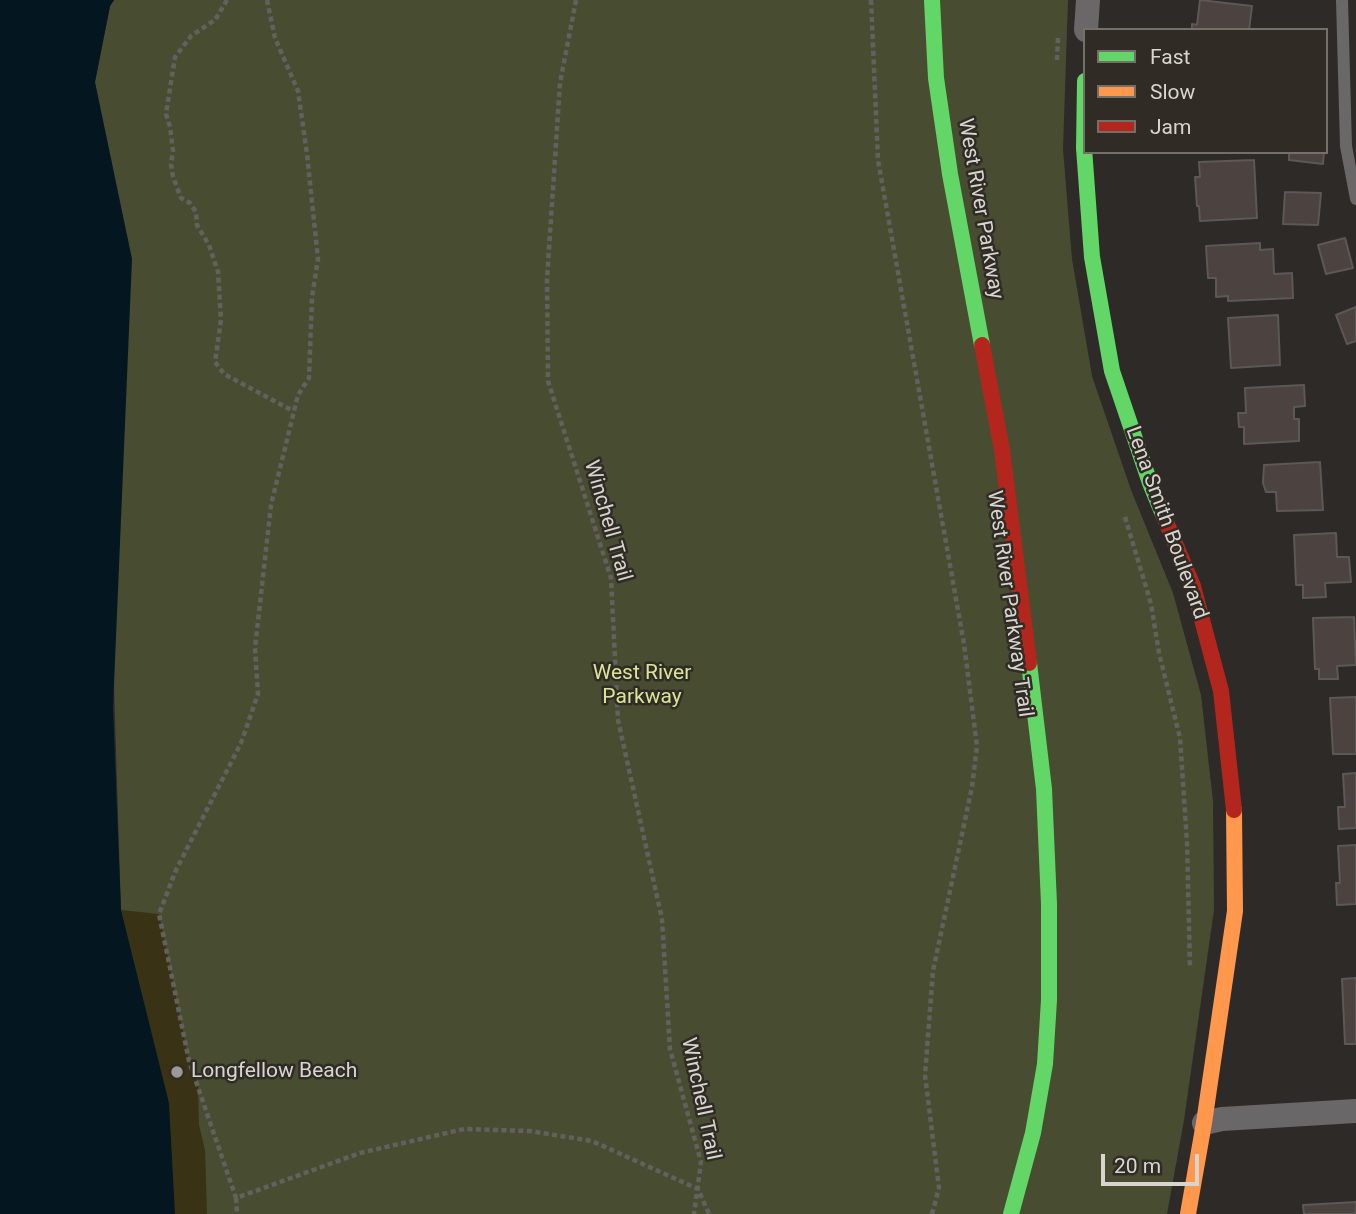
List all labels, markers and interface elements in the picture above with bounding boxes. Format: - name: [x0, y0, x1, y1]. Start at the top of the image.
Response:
- legend: [1083, 28, 1328, 154]
- text: Fast: [1150, 45, 1190, 69]
- text: Slow: [1150, 80, 1195, 104]
- text: Jam: [1150, 115, 1191, 139]
- street label: West River Parkway: [952, 117, 1008, 301]
- street label: Lena Smith Boulevard: [1119, 423, 1213, 623]
- street label: Winchell Trail: [578, 458, 636, 584]
- street label: West River Parkway Trail: [981, 489, 1037, 719]
- park label: West River Parkway: [593, 661, 691, 711]
- street label: Winchell Trail: [675, 1035, 725, 1163]
- place label: Longfellow Beach: [191, 1059, 357, 1085]
- marker: Longfellow Beach: [169, 1064, 185, 1080]
- scale bar: [1104, 1140, 1202, 1184]
- text: 20 m: [1114, 1154, 1161, 1178]

